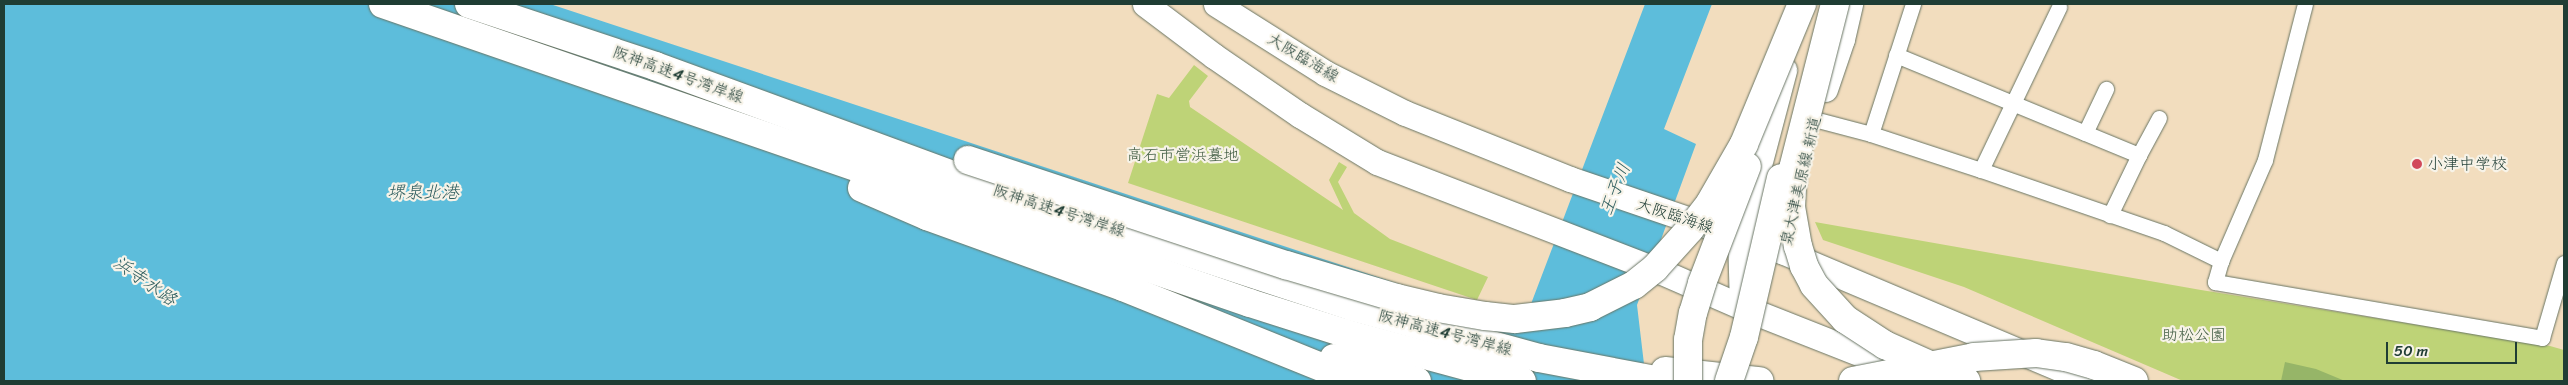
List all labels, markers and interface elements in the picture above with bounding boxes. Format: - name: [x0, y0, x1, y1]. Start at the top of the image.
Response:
- street label: 大阪臨海線: [1264, 29, 1342, 87]
- street label: 阪神高速4号湾岸線: [610, 42, 746, 108]
- street label: 泉大津美原線 新道: [1777, 114, 1825, 248]
- park label: 高石市営浜墓地: [1127, 145, 1239, 165]
- place label: 小津中学校: [2427, 154, 2507, 174]
- marker: 小津中学校: [2411, 158, 2423, 170]
- water label: 王子川: [1595, 160, 1635, 218]
- water label: 堺泉北港: [387, 181, 459, 203]
- street label: 阪神高速4号湾岸線: [990, 181, 1128, 241]
- street label: 大阪臨海線: [1634, 195, 1716, 237]
- water label: 浜寺水路: [109, 252, 181, 310]
- street label: 阪神高速4号湾岸線: [1376, 306, 1514, 360]
- park label: 助松公園: [2162, 325, 2226, 345]
- scale bar: [2388, 332, 2519, 364]
- text: 50 m: [2394, 338, 2428, 364]

